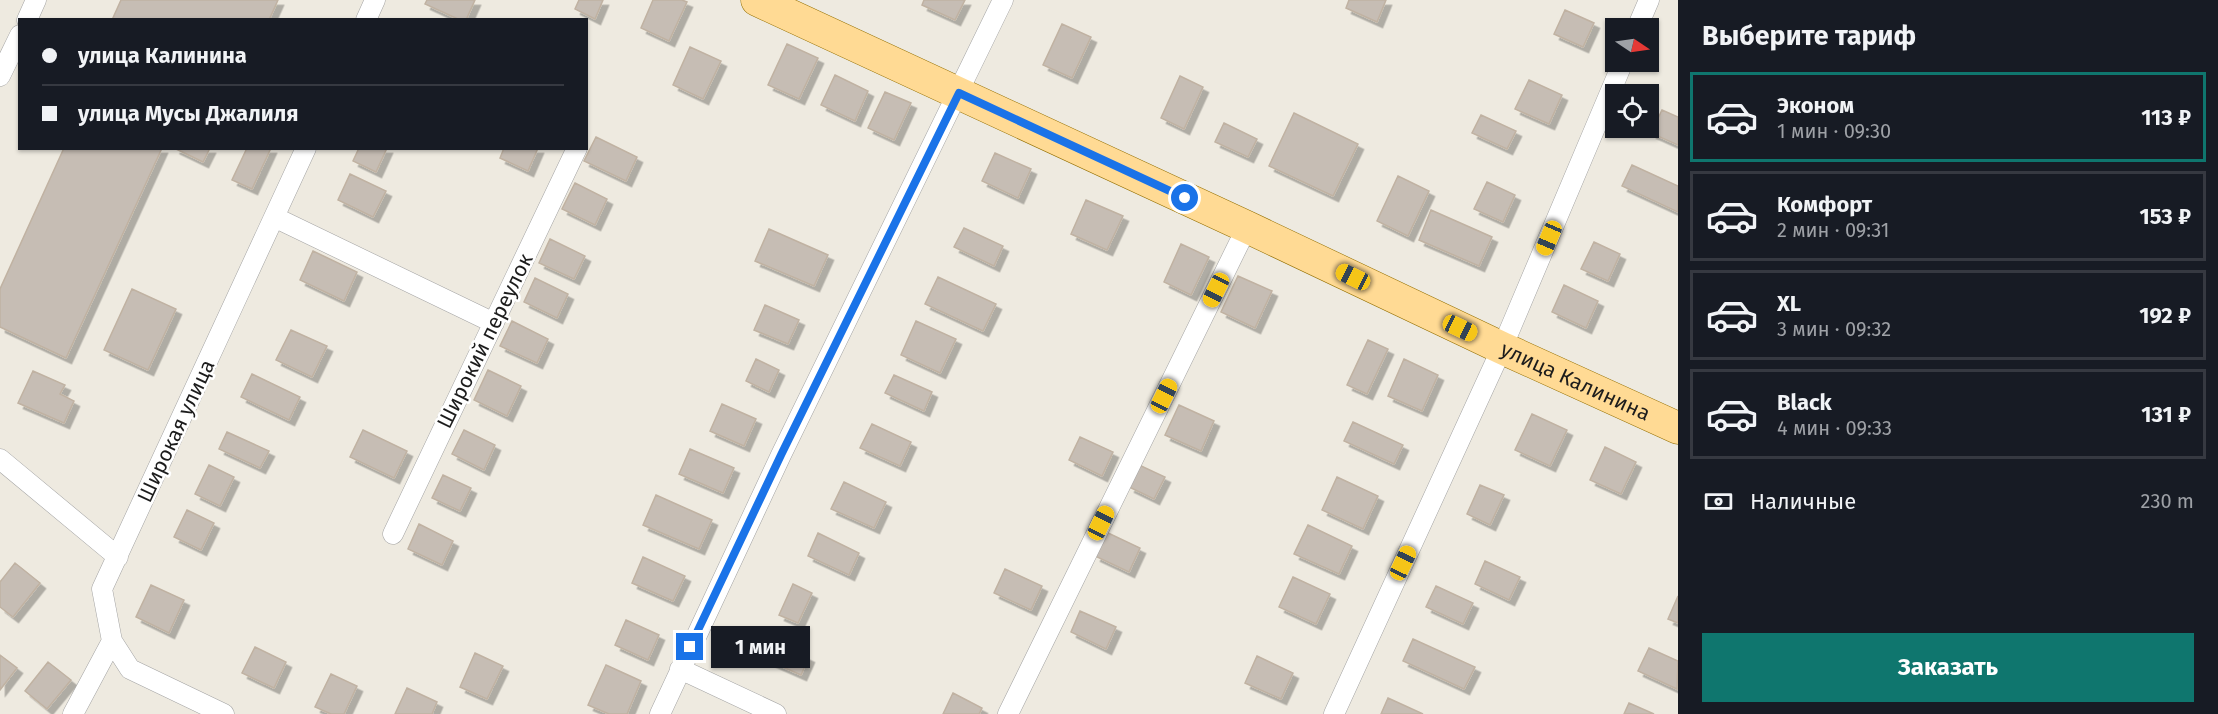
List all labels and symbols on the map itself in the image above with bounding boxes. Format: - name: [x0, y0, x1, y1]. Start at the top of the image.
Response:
- north arrow: [1605, 18, 1659, 72]
- route start: [1171, 184, 1198, 211]
- car: [1534, 218, 1564, 258]
- street label: Широкий переулок: [431, 249, 539, 433]
- car: [1333, 261, 1373, 293]
- car: [1200, 270, 1232, 310]
- car: [1440, 312, 1480, 344]
- street label: улица Калинина: [1497, 336, 1654, 427]
- street label: Широкая улица: [132, 356, 220, 506]
- car: [1148, 376, 1180, 416]
- car: [1085, 503, 1117, 543]
- car: [1387, 543, 1419, 583]
- callout: 1 мин: [711, 626, 810, 668]
- route end: [676, 633, 703, 660]

